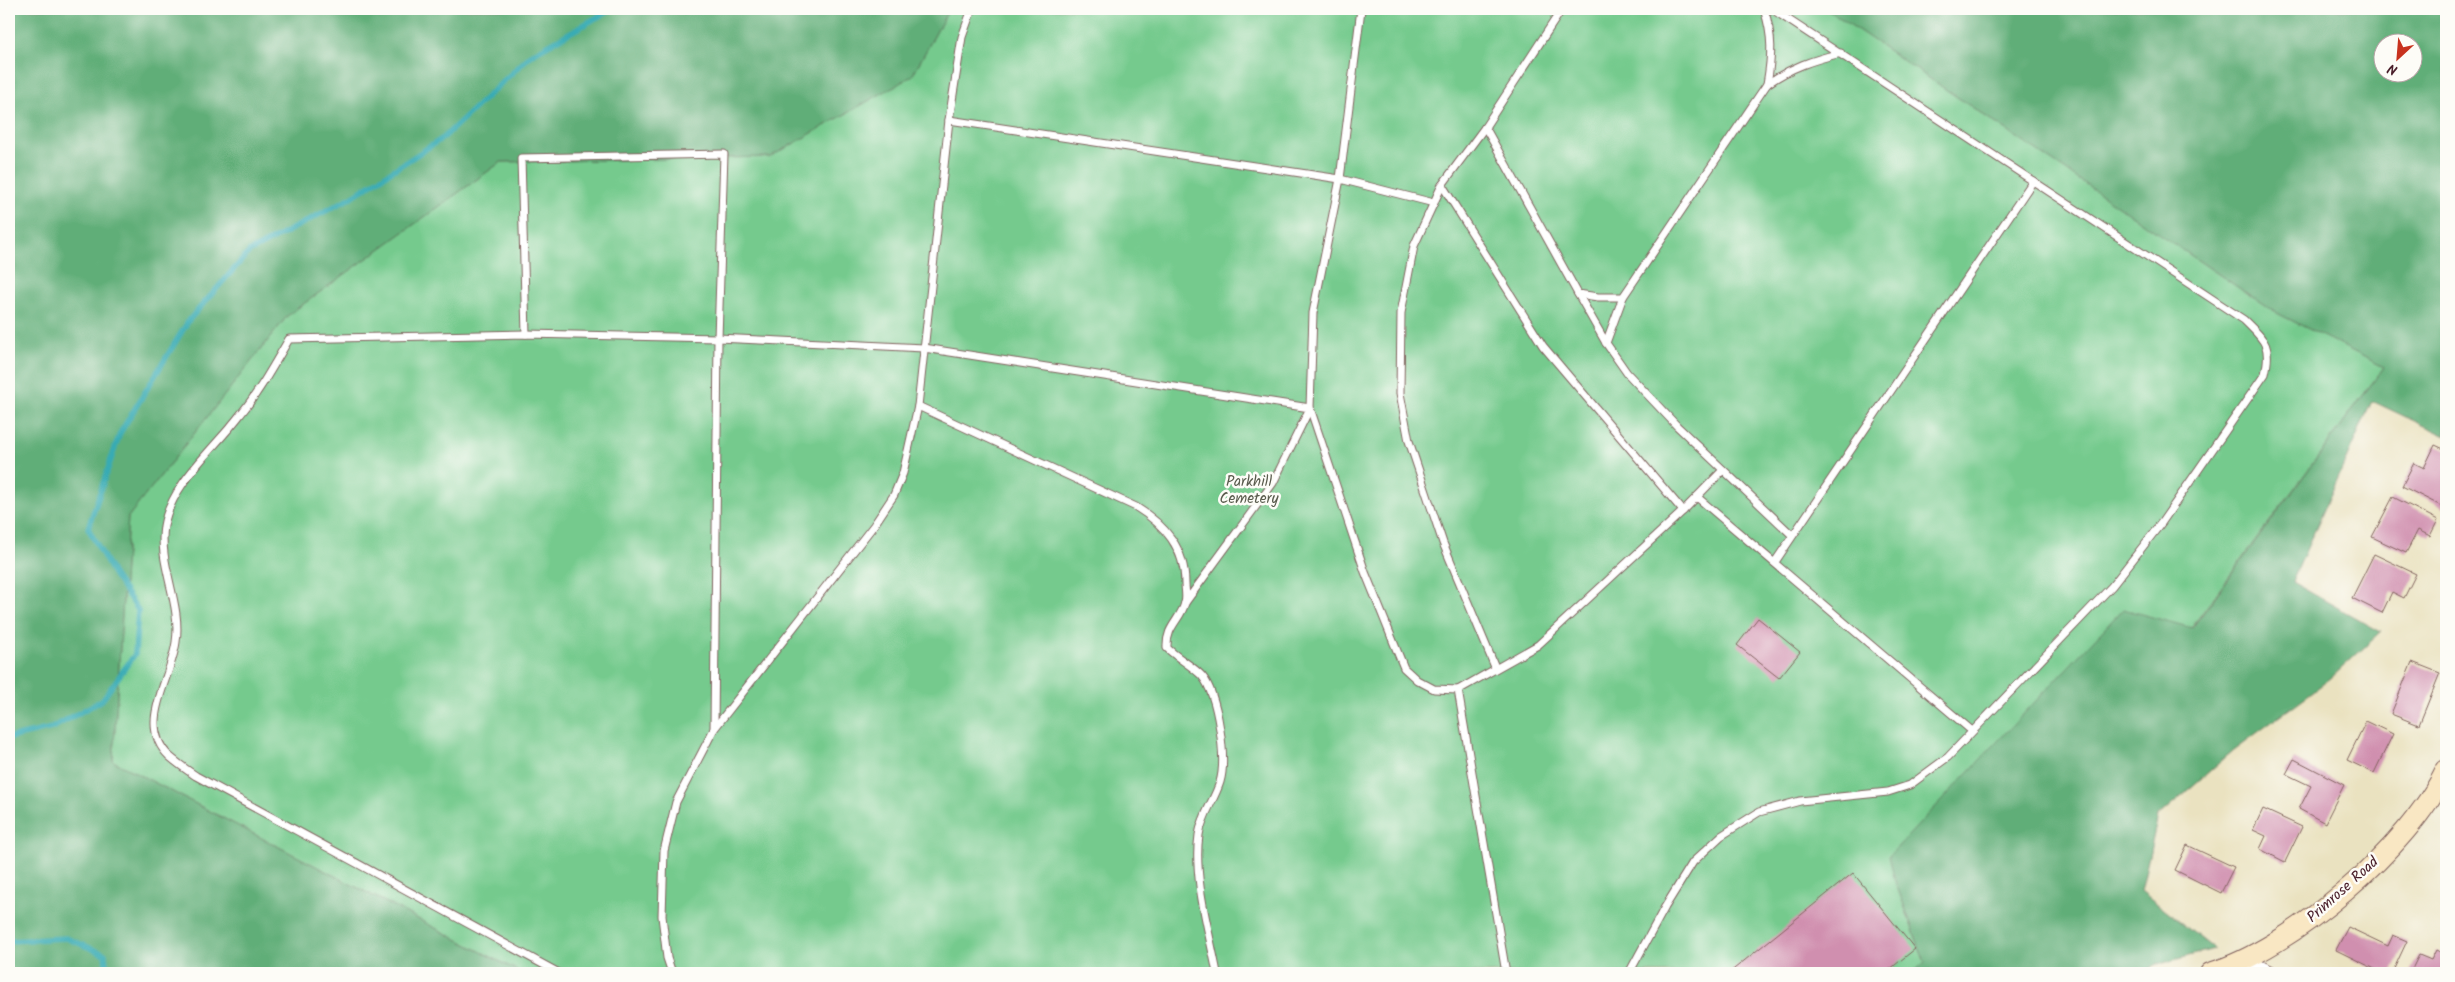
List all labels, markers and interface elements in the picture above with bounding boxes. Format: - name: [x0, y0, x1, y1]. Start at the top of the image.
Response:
- north arrow: [2372, 32, 2422, 82]
- text: N: [2384, 57, 2402, 81]
- park label: Parkhill Cemetery: [1220, 470, 1279, 511]
- street label: Primrose Road: [2302, 851, 2385, 929]

